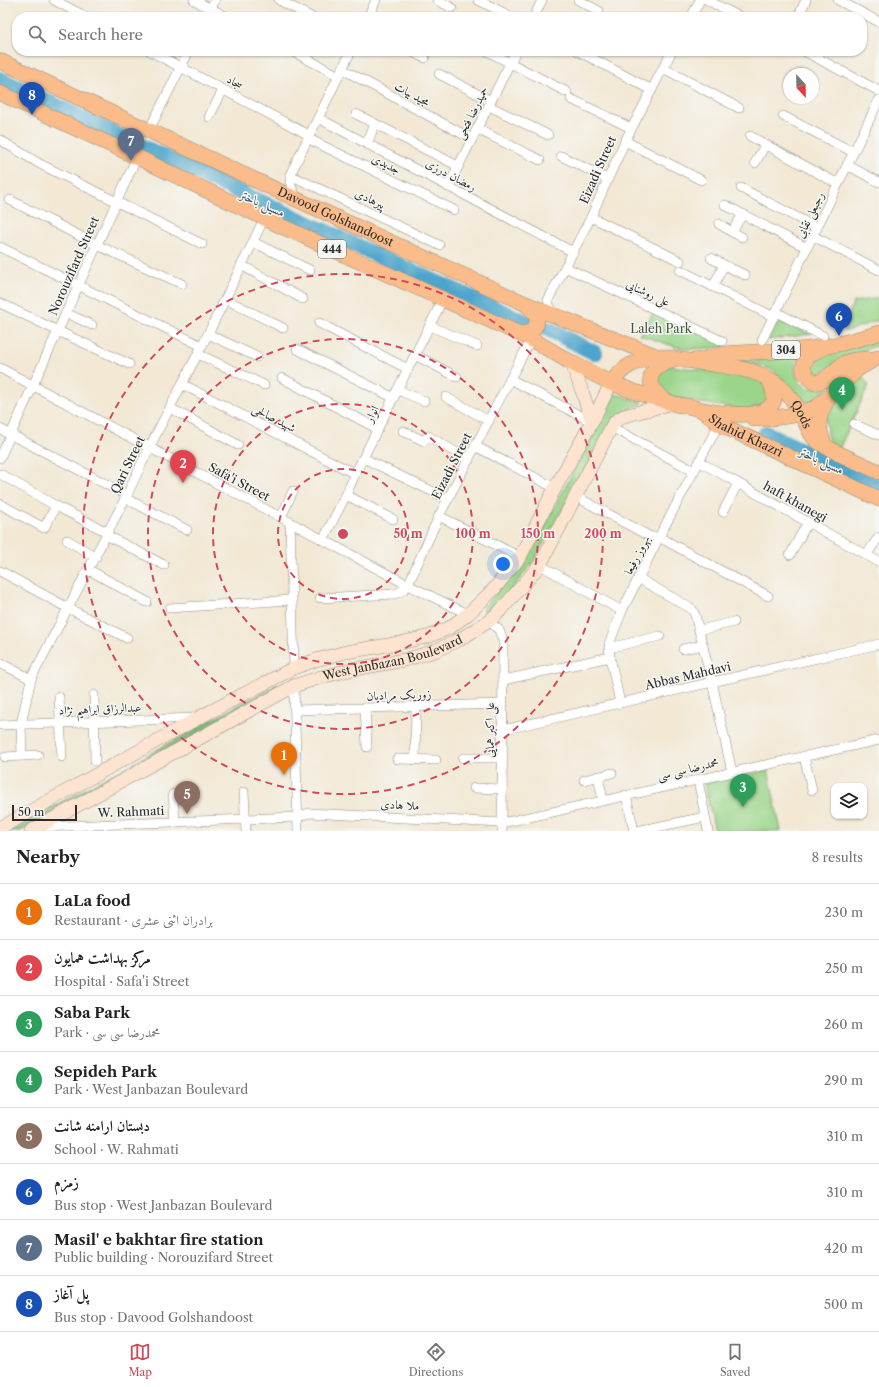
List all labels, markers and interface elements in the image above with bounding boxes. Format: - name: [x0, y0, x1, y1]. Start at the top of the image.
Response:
- search box: [12, 12, 867, 56]
- icon: search: [26, 23, 48, 45]
- text: Search here: [58, 25, 143, 44]
- north arrow: [783, 68, 819, 104]
- street label: سجاد: [224, 71, 246, 92]
- street label: مجید بیات: [392, 78, 433, 109]
- pin: 8: [19, 82, 45, 115]
- street label: حمیدرضا فتحی: [452, 84, 493, 143]
- pin: 7: [118, 128, 144, 161]
- street label: Eizadi Street: [576, 133, 619, 206]
- street label: جدیدی: [369, 150, 403, 177]
- street label: رمضان درزی: [423, 155, 479, 194]
- street label: Davood Golshandoost: [275, 184, 397, 250]
- street label: پیرهادی: [352, 185, 388, 214]
- water label: مسیل باختر: [236, 186, 288, 222]
- street label: رجبعلی نقابی: [792, 189, 829, 241]
- street label: Norouzifard Street: [45, 213, 102, 317]
- road number: 444: [318, 240, 346, 258]
- street label: علی روشنایی: [623, 276, 673, 311]
- pin: 6: [826, 303, 852, 336]
- park label: Laleh Park: [630, 321, 693, 336]
- road number: 304: [772, 341, 800, 359]
- pin: 4: [829, 377, 855, 410]
- street label: Qods: [788, 397, 815, 431]
- street label: شهید صالحی: [249, 400, 299, 437]
- street label: انوار: [361, 403, 383, 426]
- street label: Shahid Khazri: [706, 411, 786, 460]
- street label: Eizadi Street: [428, 429, 475, 502]
- street label: Qari Street: [107, 433, 148, 496]
- water label: مسیل باختر: [795, 442, 847, 479]
- pin: 2: [170, 450, 196, 483]
- street label: Safa'i Street: [206, 459, 273, 504]
- street label: haft khanegi: [761, 478, 830, 525]
- text: 50 m: [393, 526, 423, 541]
- text: 100 m: [455, 526, 491, 541]
- text: 150 m: [521, 526, 555, 541]
- text: 200 m: [584, 526, 622, 541]
- centre of rings: [336, 527, 350, 541]
- street label: بهروز رفیعا: [620, 533, 654, 577]
- your location: [493, 554, 513, 574]
- street label: West Janbazan Boulevard: [320, 631, 465, 684]
- street label: Abbas Mahdavi: [643, 658, 733, 693]
- street label: زوریک مرادیان: [366, 686, 432, 705]
- street label: عبدالرزاق ابراهیم نژاد: [58, 700, 142, 722]
- street label: علی اکبر همایی: [482, 702, 499, 758]
- pin: 1: [271, 742, 297, 775]
- street label: محمدرضا سی سی: [656, 754, 720, 785]
- pin: 3: [730, 774, 756, 807]
- pin: 5: [174, 781, 200, 814]
- map controls: [831, 783, 867, 819]
- button: layers: [831, 783, 867, 819]
- street label: ملا هادی: [380, 796, 420, 813]
- scale bar: [12, 803, 77, 822]
- street label: W. Rahmati: [96, 803, 165, 820]
- text: 50 m: [18, 805, 44, 819]
- text: Nearby: [16, 847, 80, 867]
- text: 8 results: [811, 849, 863, 865]
- text: LaLa food: [54, 891, 131, 910]
- text: 1: [26, 904, 32, 920]
- text: 230 m: [825, 904, 863, 920]
- text: Restaurant · برادران اثنی عشری: [54, 912, 213, 928]
- text: مرکز بهداشت همایون: [54, 948, 151, 967]
- text: 2: [25, 960, 33, 976]
- text: 250 m: [825, 960, 863, 976]
- text: Hospital · Safa'i Street: [54, 973, 189, 989]
- text: Saba Park: [54, 1003, 130, 1022]
- text: 3: [25, 1016, 33, 1032]
- text: 260 m: [824, 1016, 863, 1032]
- text: Park · محمدرضا سی سی: [54, 1024, 160, 1040]
- text: Sepideh Park: [54, 1062, 157, 1081]
- text: 4: [25, 1072, 33, 1088]
- text: 290 m: [824, 1072, 863, 1088]
- text: Park · West Janbazan Boulevard: [54, 1081, 248, 1097]
- text: دبستان ارامنه شانت: [54, 1116, 150, 1135]
- text: 5: [25, 1128, 33, 1144]
- text: 310 m: [827, 1128, 863, 1144]
- text: School · W. Rahmati: [54, 1141, 179, 1157]
- text: زمزم: [54, 1172, 79, 1191]
- text: 6: [25, 1184, 33, 1200]
- text: 310 m: [827, 1184, 863, 1200]
- text: Bus stop · West Janbazan Boulevard: [54, 1197, 273, 1213]
- text: Masil' e bakhtar fire station: [54, 1230, 264, 1249]
- text: 7: [26, 1240, 32, 1256]
- text: 420 m: [824, 1240, 863, 1256]
- text: Public building · Norouzifard Street: [54, 1249, 273, 1265]
- text: پل آغاز: [54, 1284, 89, 1303]
- text: 8: [25, 1296, 33, 1312]
- text: 500 m: [824, 1296, 863, 1312]
- text: Bus stop · Davood Golshandoost: [54, 1309, 253, 1325]
- tab: Map: [128, 1341, 152, 1379]
- tab: Directions: [409, 1341, 463, 1379]
- tab: Saved: [720, 1341, 751, 1379]

